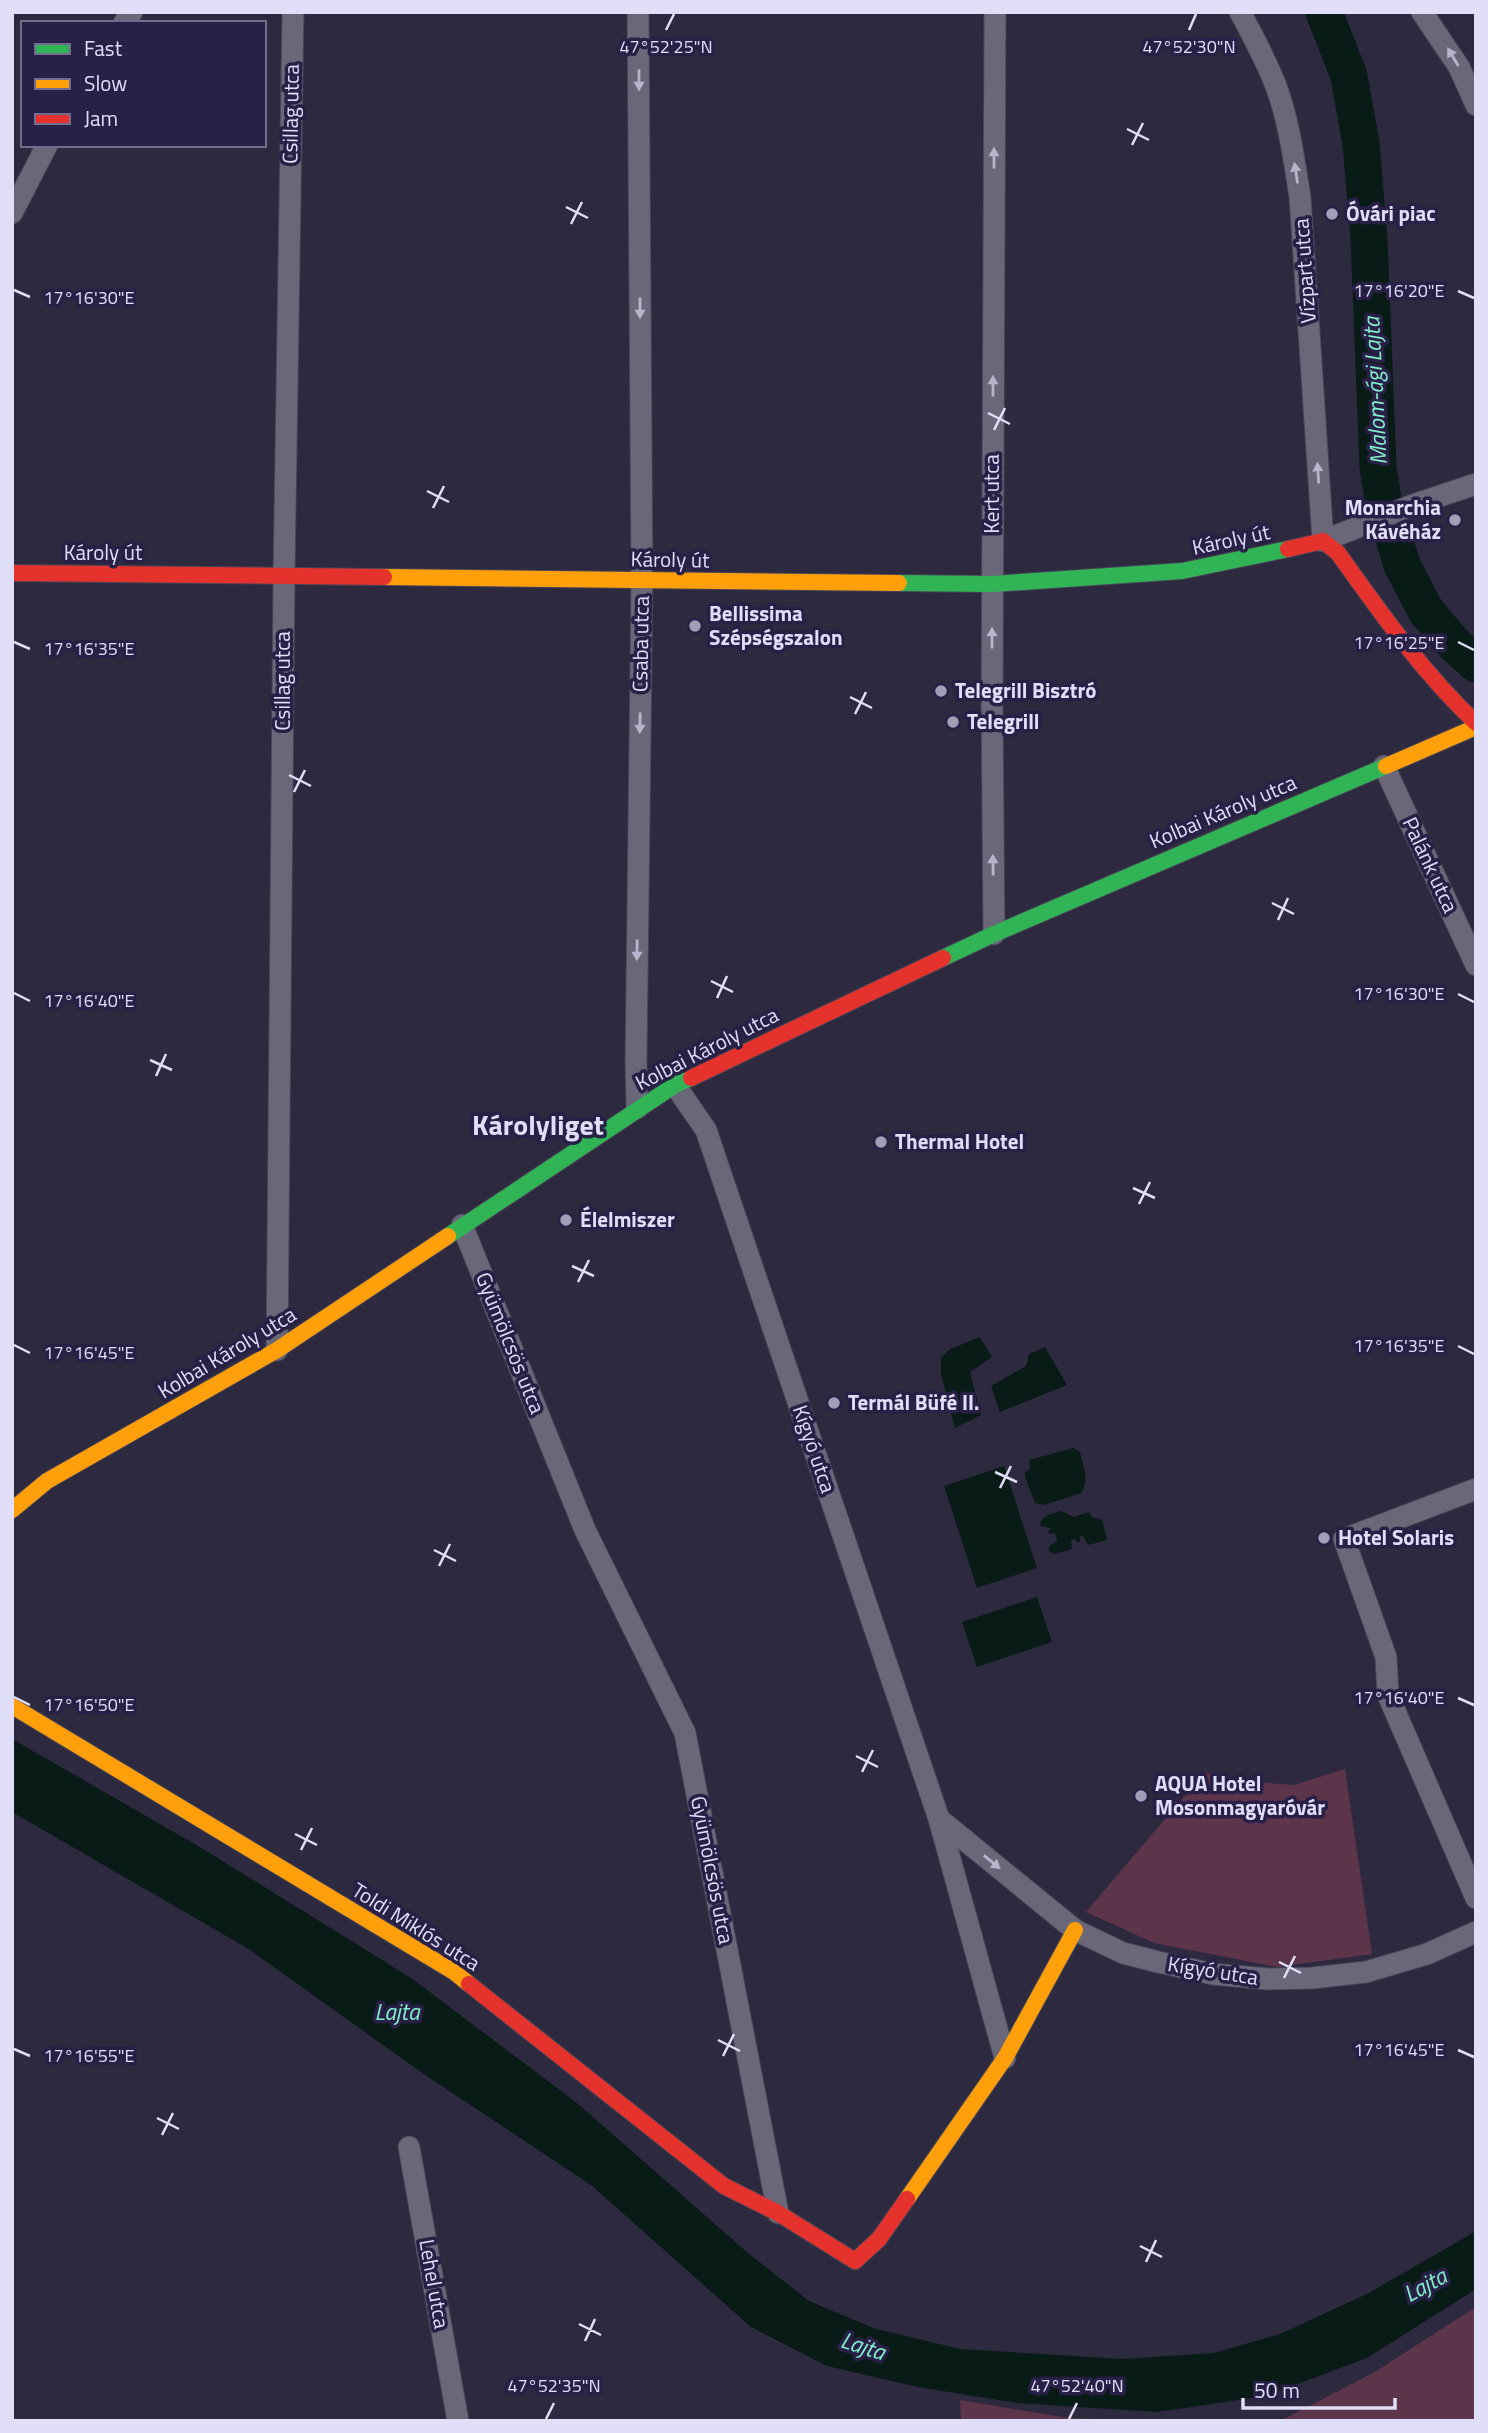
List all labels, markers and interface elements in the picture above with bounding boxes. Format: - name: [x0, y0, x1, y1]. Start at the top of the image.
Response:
- legend: [21, 21, 266, 147]
- text: Fast: [84, 32, 123, 64]
- text: 47°52'25"N: [619, 33, 713, 60]
- text: 47°52'30"N: [1142, 33, 1236, 60]
- one-way arrow: [1446, 47, 1459, 66]
- street label: Csillag utca: [273, 63, 307, 164]
- text: Slow: [84, 67, 127, 99]
- one-way arrow: [633, 70, 645, 92]
- text: Jam: [84, 102, 118, 134]
- one-way arrow: [988, 147, 1000, 169]
- one-way arrow: [1290, 162, 1301, 184]
- place label: Óvári piac: [1346, 197, 1436, 229]
- marker: Óvári piac: [1324, 206, 1340, 222]
- street label: Vízpart utca: [1284, 217, 1324, 325]
- text: 17°16'20"E: [1354, 277, 1445, 304]
- text: 17°16'30"E: [44, 284, 135, 311]
- one-way arrow: [634, 297, 646, 319]
- water label: Malom-ági Lajta: [1353, 315, 1396, 466]
- one-way arrow: [987, 375, 999, 397]
- street label: Kert utca: [975, 454, 1007, 534]
- one-way arrow: [1313, 462, 1324, 484]
- place label: Monarchia Kávéház: [1345, 491, 1441, 547]
- marker: Monarchia Kávéház: [1447, 512, 1463, 528]
- street label: Károly út: [1189, 515, 1273, 563]
- street label: Károly út: [64, 536, 143, 568]
- street label: Károly út: [630, 542, 710, 576]
- street label: Csaba utca: [623, 595, 657, 692]
- place label: Bellissima Szépségszalon: [709, 597, 843, 653]
- marker: Bellissima Szépségszalon: [687, 618, 703, 634]
- one-way arrow: [986, 627, 998, 649]
- text: 17°16'25"E: [1354, 629, 1445, 656]
- street label: Csillag utca: [266, 631, 298, 731]
- text: 17°16'35"E: [44, 635, 135, 662]
- place label: Telegrill Bisztró: [955, 674, 1096, 706]
- marker: Telegrill Bisztró: [933, 683, 949, 699]
- place label: Telegrill: [967, 705, 1039, 737]
- one-way arrow: [634, 712, 646, 734]
- marker: Telegrill: [945, 714, 961, 730]
- street label: Kolbai Károly utca: [1144, 766, 1301, 856]
- street label: Palánk utca: [1395, 811, 1467, 918]
- one-way arrow: [987, 854, 999, 876]
- one-way arrow: [631, 939, 643, 961]
- text: 17°16'30"E: [1354, 980, 1445, 1007]
- text: 17°16'40"E: [44, 987, 135, 1014]
- street label: Kolbai Károly utca: [629, 998, 784, 1098]
- district label: Károlyliget: [472, 1103, 604, 1146]
- place label: Thermal Hotel: [895, 1125, 1024, 1157]
- marker: Thermal Hotel: [873, 1134, 889, 1150]
- place label: Élelmiszer: [580, 1203, 675, 1235]
- marker: Élelmiszer: [558, 1212, 574, 1228]
- street label: Gyümölcsös utca: [468, 1267, 554, 1419]
- street label: Kolbai Károly utca: [151, 1298, 302, 1406]
- text: 17°16'35"E: [1354, 1332, 1445, 1359]
- text: 17°16'45"E: [44, 1339, 135, 1366]
- place label: Termál Büfé II.: [848, 1386, 979, 1418]
- marker: Termál Büfé II.: [826, 1395, 842, 1411]
- street label: Kígyó utca: [785, 1400, 845, 1497]
- place label: Hotel Solaris: [1338, 1521, 1454, 1553]
- marker: Hotel Solaris: [1316, 1530, 1332, 1546]
- text: 17°16'40"E: [1354, 1684, 1445, 1711]
- text: 17°16'50"E: [44, 1691, 135, 1718]
- place label: AQUA Hotel Mosonmagyaróvár: [1155, 1767, 1325, 1823]
- marker: AQUA Hotel Mosonmagyaróvár: [1133, 1788, 1149, 1804]
- street label: Gyümölcsös utca: [683, 1793, 743, 1947]
- one-way arrow: [982, 1855, 1000, 1870]
- street label: Toldi Miklós utca: [346, 1874, 487, 1979]
- street label: Kígyó utca: [1166, 1947, 1261, 1993]
- water label: Lajta: [375, 1994, 421, 2029]
- text: 17°16'45"E: [1354, 2036, 1445, 2063]
- text: 17°16'55"E: [44, 2042, 135, 2069]
- street label: Lehel utca: [411, 2237, 459, 2331]
- water label: Lajta: [1397, 2258, 1454, 2311]
- water label: Lajta: [836, 2322, 891, 2370]
- scale bar: [1243, 2366, 1395, 2410]
- text: 47°52'35"N: [507, 2372, 601, 2399]
- text: 47°52'40"N: [1030, 2372, 1124, 2399]
- text: 50 m: [1254, 2374, 1300, 2406]

